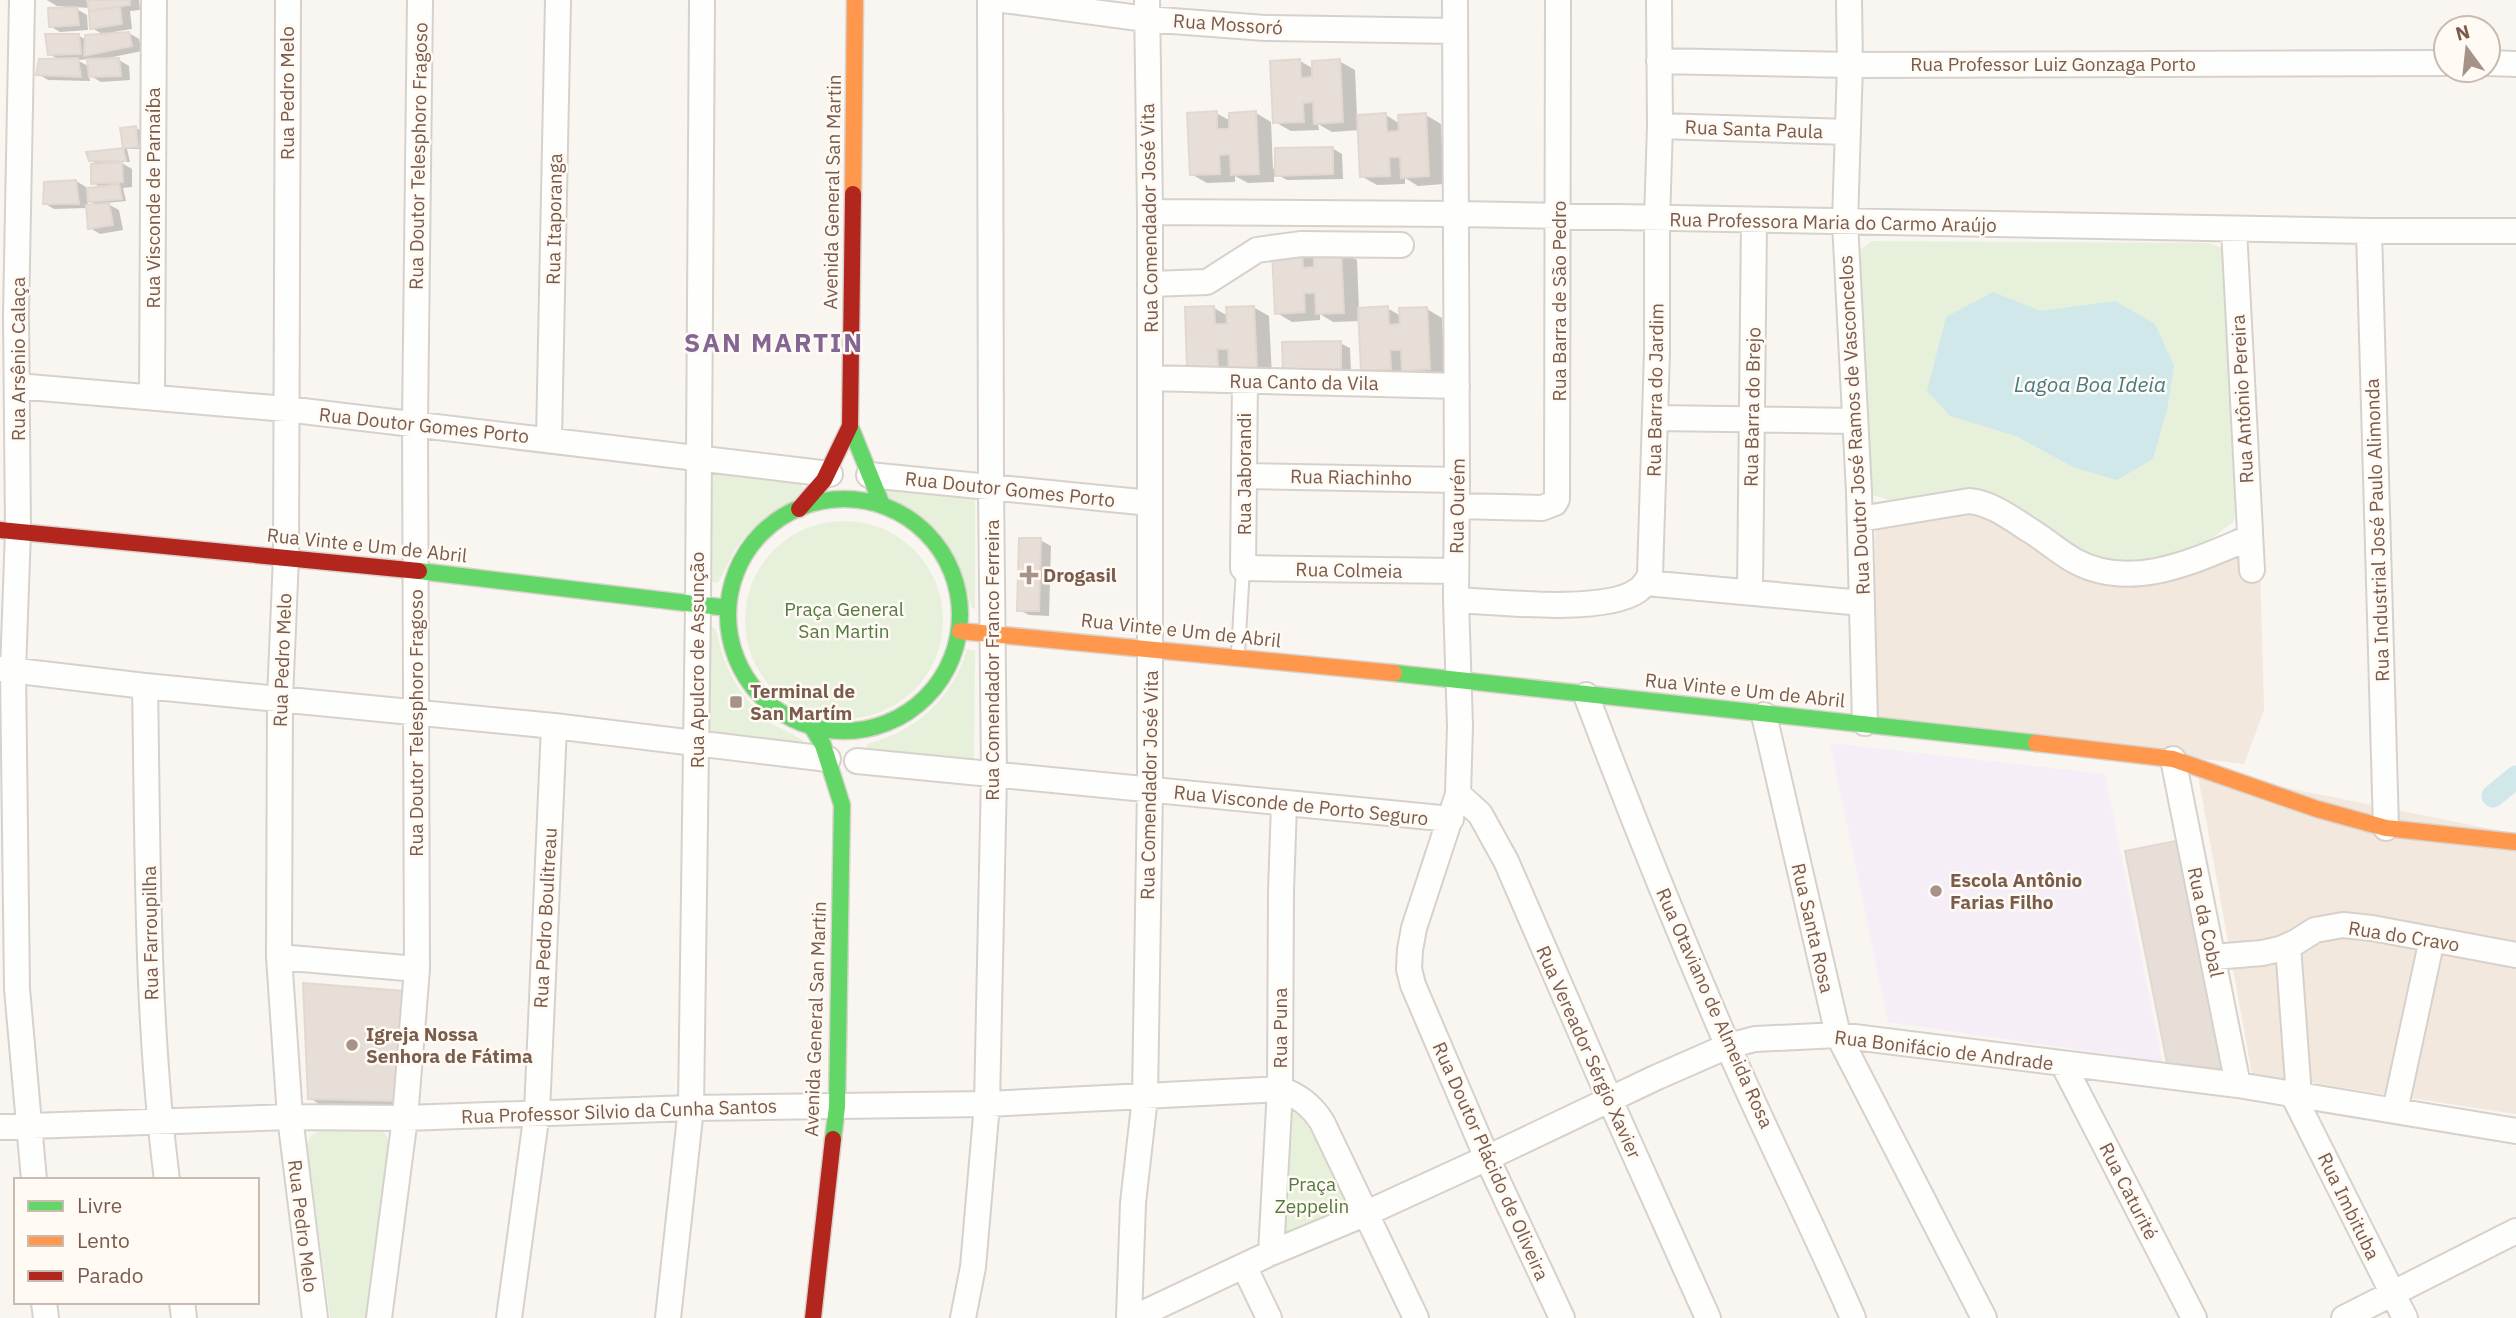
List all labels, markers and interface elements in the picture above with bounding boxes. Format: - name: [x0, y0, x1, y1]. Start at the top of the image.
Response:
- street label: Rua Mossoró: [1172, 8, 1284, 40]
- north arrow: [2432, 14, 2502, 84]
- text: N: [2453, 19, 2472, 46]
- street label: Rua Doutor Telesphoro Fragoso: [404, 22, 432, 290]
- street label: Rua Pedro Melo: [275, 26, 299, 160]
- street label: Rua Professor Luiz Gonzaga Porto: [1910, 52, 2196, 76]
- street label: Avenida General San Martin: [818, 74, 846, 310]
- street label: Rua Visconde de Parnaíba: [141, 87, 165, 309]
- street label: Rua Comendador José Vita: [1135, 103, 1163, 333]
- street label: Rua Santa Paula: [1684, 115, 1824, 143]
- street label: Rua Itaporanga: [541, 153, 567, 285]
- street label: Rua Barra de São Pedro: [1547, 201, 1571, 401]
- street label: Rua Professora Maria do Carmo Araújo: [1669, 207, 1997, 237]
- street label: Rua Doutor José Ramos de Vasconcelos: [1833, 255, 1875, 595]
- street label: Rua Arsênio Calaça: [6, 277, 30, 441]
- street label: Rua Barra do Jardim: [1641, 303, 1669, 477]
- street label: Rua Antônio Pereira: [2226, 314, 2258, 484]
- district label: SAN MARTIN: [684, 325, 864, 359]
- street label: Rua Barra do Brejo: [1739, 327, 1765, 487]
- street label: Rua Canto da Vila: [1229, 369, 1379, 395]
- water label: Lagoa Boa Ideia: [2014, 370, 2166, 398]
- street label: Rua Industrial José Paulo Alimonda: [2360, 378, 2394, 682]
- street label: Rua Doutor Gomes Porto: [318, 402, 530, 448]
- street label: Rua Jaborandi: [1232, 413, 1256, 535]
- street label: Rua Ourém: [1444, 458, 1470, 554]
- street label: Rua Riachinho: [1290, 464, 1412, 490]
- street label: Rua Doutor Gomes Porto: [904, 466, 1116, 512]
- street label: Rua Comendador Franco Ferreira: [980, 519, 1004, 801]
- street label: Rua Vinte e Um de Abril: [266, 523, 468, 567]
- street label: Rua Apulcro de Assunção: [685, 552, 709, 768]
- street label: Rua Colmeia: [1295, 557, 1403, 583]
- place label: Drogasil: [1043, 563, 1117, 587]
- marker: Drogasil: [1021, 567, 1037, 583]
- street label: Rua Doutor Telesphoro Fragoso: [404, 589, 428, 857]
- street label: Rua Pedro Melo: [268, 593, 296, 727]
- park label: Praça General San Martin: [784, 597, 904, 643]
- street label: Rua Vinte e Um de Abril: [1080, 608, 1282, 652]
- street label: Rua Vinte e Um de Abril: [1644, 668, 1846, 712]
- street label: Rua Comendador José Vita: [1135, 670, 1163, 900]
- place label: Terminal de San Martím: [750, 679, 855, 725]
- marker: Terminal de San Martím: [728, 694, 744, 710]
- street label: Rua Visconde de Porto Seguro: [1172, 780, 1430, 830]
- street label: Rua Pedro Boulitreau: [528, 827, 562, 1009]
- street label: Rua Santa Rosa: [1786, 861, 1840, 995]
- street label: Rua Farroupilha: [137, 865, 163, 1001]
- street label: Rua da Cobal: [2183, 865, 2229, 979]
- place label: Escola Antônio Farias Filho: [1950, 868, 2083, 914]
- marker: Escola Antônio Farias Filho: [1928, 883, 1944, 899]
- street label: Rua Otaviano de Almeida Rosa: [1651, 884, 1779, 1132]
- street label: Avenida General San Martin: [799, 901, 831, 1137]
- street label: Rua do Cravo: [2347, 915, 2461, 957]
- street label: Rua Vereador Sérgio Xavier: [1531, 942, 1647, 1162]
- street label: Rua Puna: [1268, 988, 1292, 1068]
- place label: Igreja Nossa Senhora de Fátima: [366, 1022, 533, 1068]
- street label: Rua Bonifácio de Andrade: [1833, 1025, 2055, 1075]
- marker: Igreja Nossa Senhora de Fátima: [344, 1037, 360, 1053]
- street label: Rua Doutor Plácido de Oliveira: [1427, 1038, 1555, 1284]
- street label: Rua Professor Silvio da Cunha Santos: [461, 1093, 777, 1129]
- street label: Rua Caturité: [2094, 1138, 2164, 1244]
- street label: Rua Imbituba: [2313, 1149, 2385, 1263]
- street label: Rua Pedro Melo: [283, 1158, 323, 1294]
- park label: Praça Zeppelin: [1275, 1172, 1349, 1218]
- legend: [14, 1178, 259, 1304]
- text: Livre: [77, 1191, 122, 1219]
- text: Lento: [77, 1226, 130, 1254]
- text: Parado: [77, 1261, 144, 1289]

